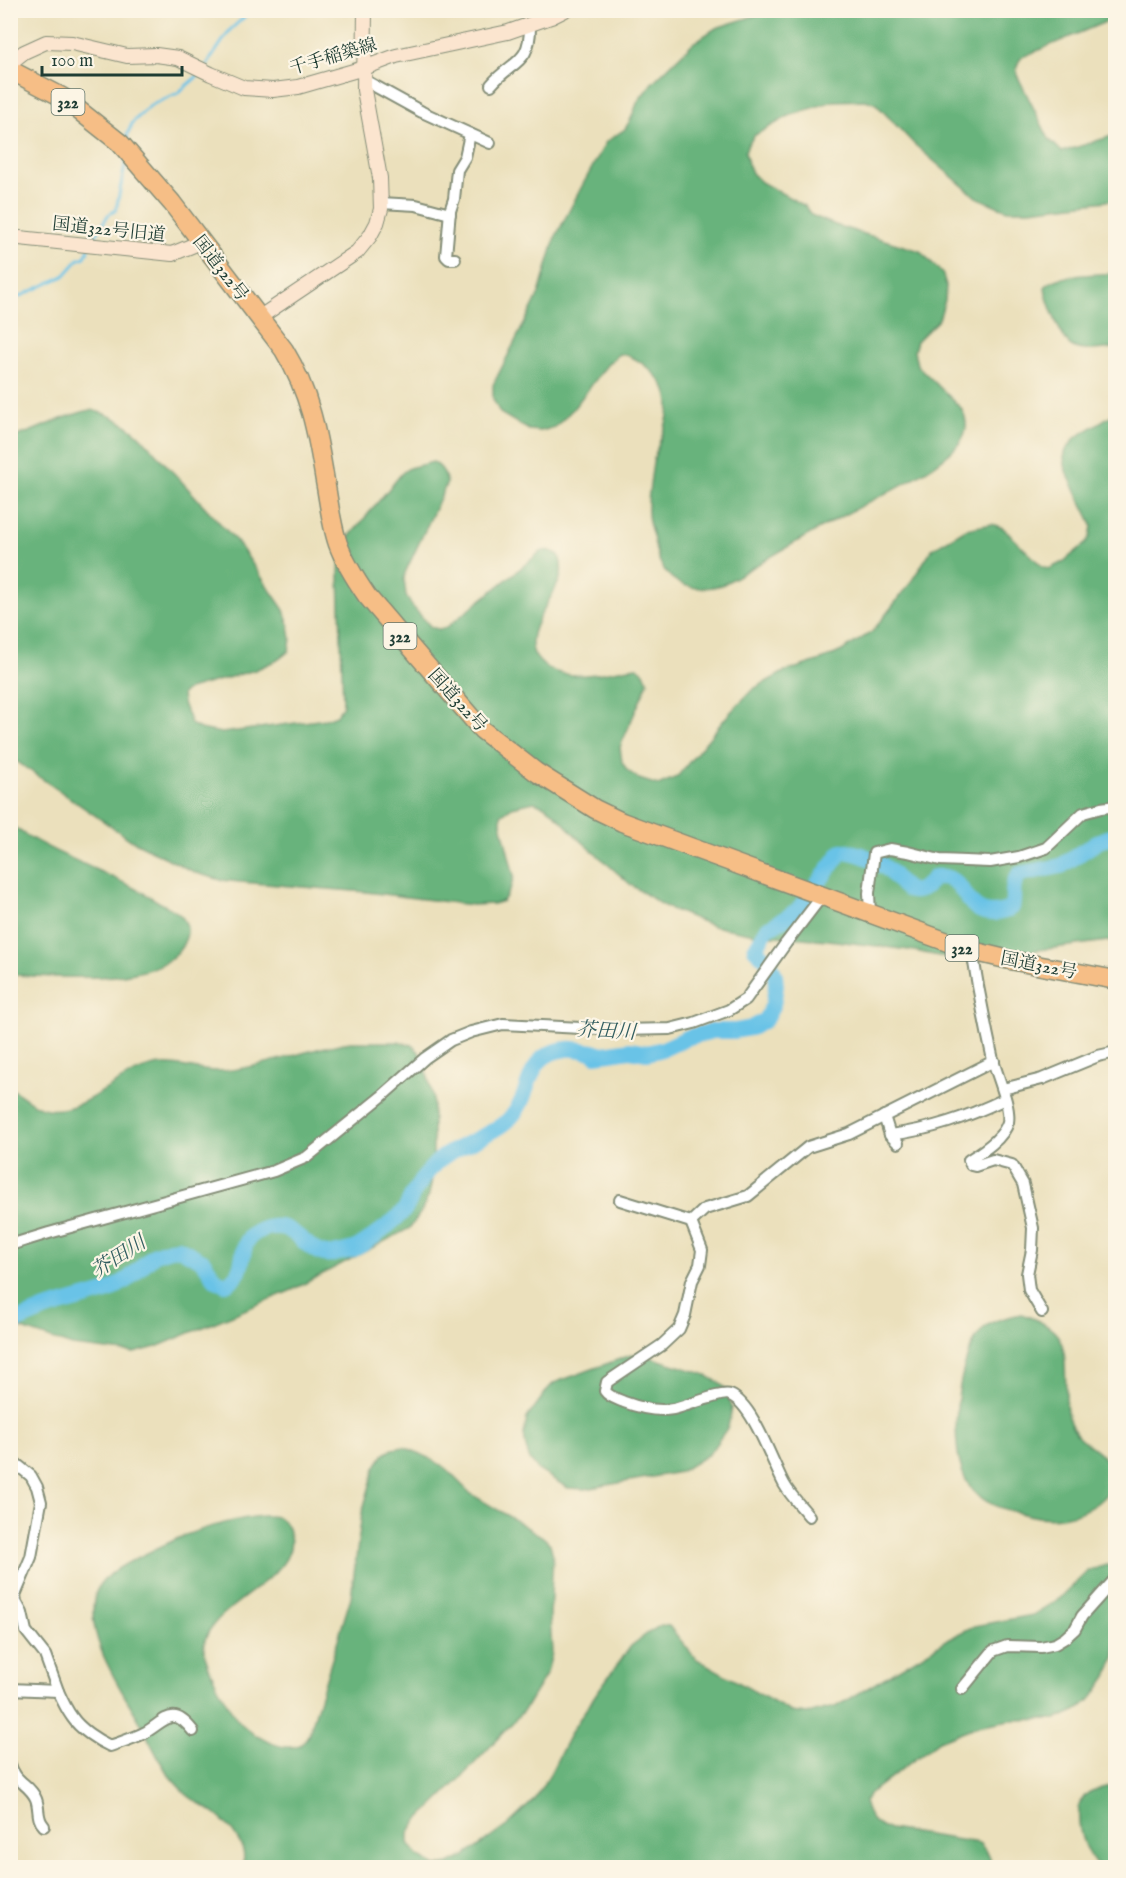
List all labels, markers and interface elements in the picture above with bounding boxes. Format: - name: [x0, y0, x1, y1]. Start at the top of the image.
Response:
- street label: 千手稲築線: [287, 34, 380, 81]
- scale bar: [42, 39, 182, 77]
- text: 100 m: [51, 50, 93, 73]
- road number: 322: [52, 89, 84, 115]
- street label: 国道322号旧道: [51, 213, 167, 248]
- street label: 国道322号: [187, 231, 253, 307]
- road number: 322: [384, 623, 416, 649]
- street label: 国道322号: [422, 664, 491, 738]
- road number: 322: [946, 935, 978, 961]
- street label: 国道322号: [998, 948, 1079, 985]
- water label: 芥田川: [575, 1017, 639, 1046]
- water label: 芥田川: [87, 1229, 152, 1284]

